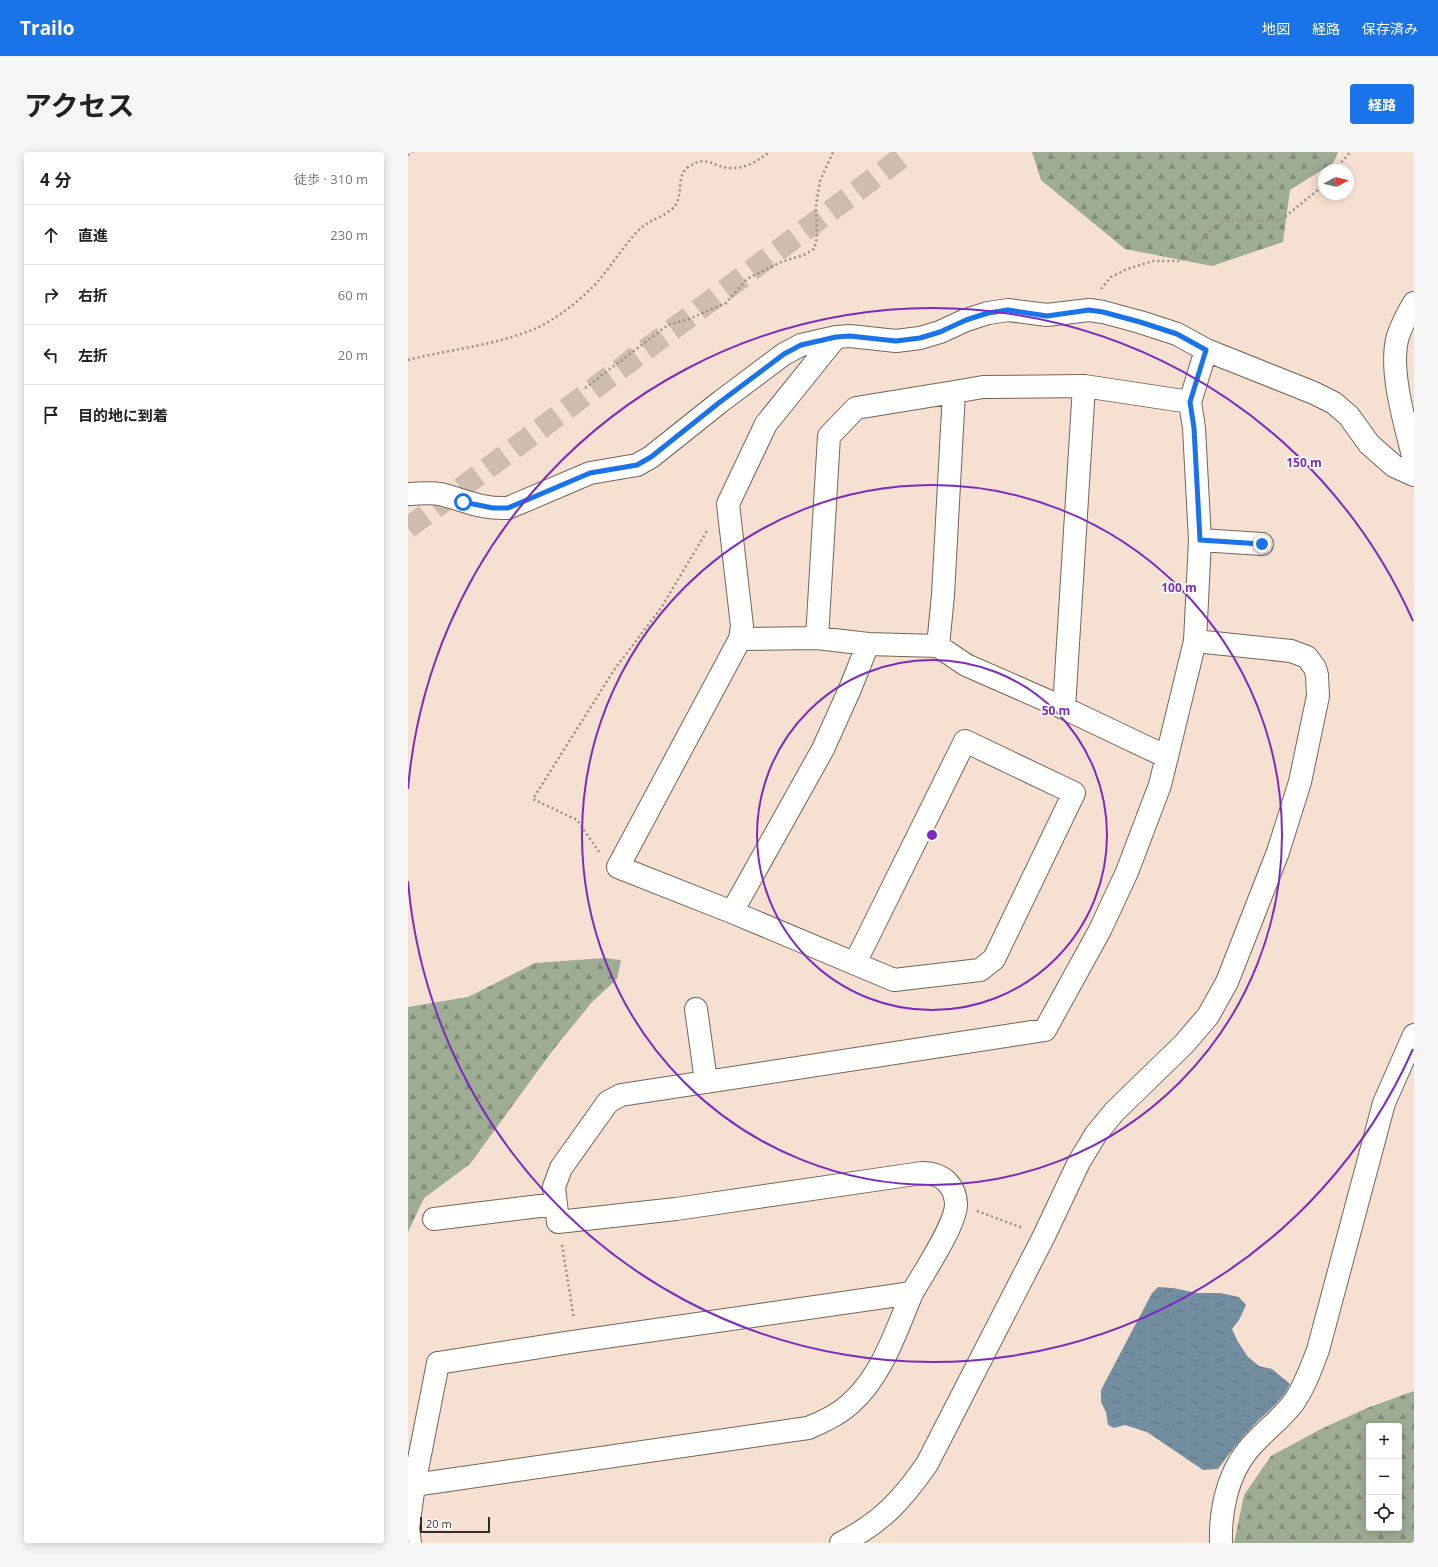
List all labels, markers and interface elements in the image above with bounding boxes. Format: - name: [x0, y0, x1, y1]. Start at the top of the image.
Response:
- text: Trailo: [20, 15, 74, 41]
- text: 地図: [1262, 19, 1290, 38]
- text: 経路: [1312, 19, 1340, 38]
- text: 保存済み: [1362, 19, 1418, 38]
- button: 経路: [1350, 84, 1414, 124]
- text: アクセス: [24, 86, 135, 124]
- north arrow: [1318, 164, 1354, 200]
- text: 4 分: [40, 168, 71, 191]
- text: 徒歩 · 310 m: [294, 170, 368, 188]
- icon: ahead: [40, 224, 62, 246]
- text: 直進: [78, 225, 108, 245]
- text: 230 m: [330, 226, 368, 244]
- icon: right: [40, 284, 62, 306]
- text: 右折: [78, 285, 108, 305]
- text: 60 m: [338, 286, 368, 304]
- icon: left: [40, 344, 62, 366]
- text: 左折: [78, 345, 108, 365]
- text: 20 m: [338, 346, 368, 364]
- icon: arrive: [40, 404, 62, 426]
- text: 目的地に到着: [78, 405, 168, 425]
- text: 150 m: [1286, 454, 1322, 471]
- route start: [454, 493, 472, 511]
- route end: [1253, 535, 1271, 553]
- text: 100 m: [1161, 579, 1197, 596]
- text: 50 m: [1042, 702, 1070, 719]
- centre of rings: [925, 828, 939, 842]
- map controls: [1366, 1423, 1402, 1531]
- button: +: [1366, 1423, 1402, 1459]
- button: −: [1366, 1459, 1402, 1495]
- button: locate: [1366, 1495, 1402, 1531]
- scale bar: [420, 1515, 490, 1534]
- text: 20 m: [426, 1516, 452, 1531]

